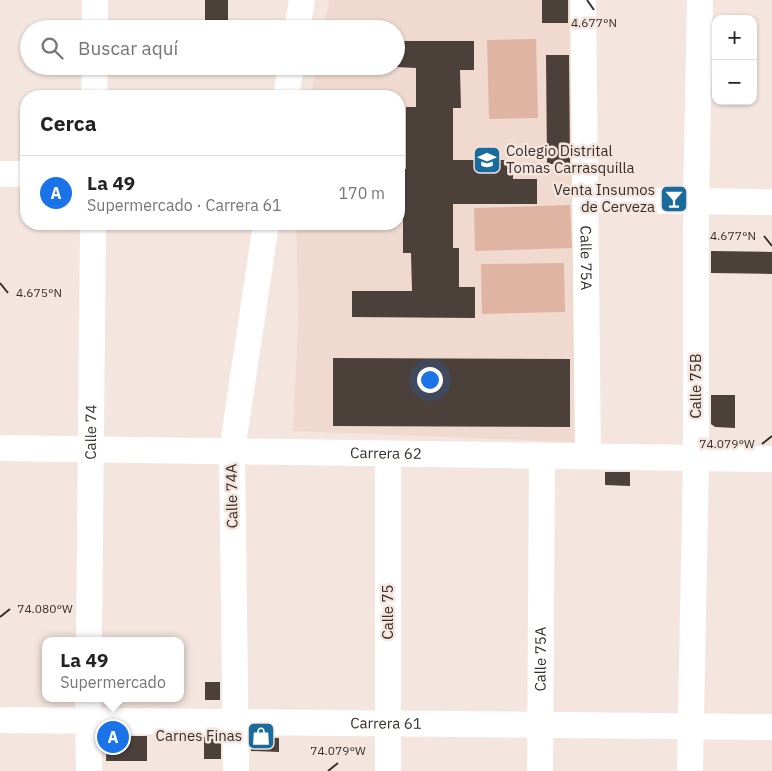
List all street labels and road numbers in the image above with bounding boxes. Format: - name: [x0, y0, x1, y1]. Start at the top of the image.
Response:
- street label: Calle 75A: [576, 225, 596, 291]
- street label: Calle 75B: [686, 354, 705, 418]
- street label: Calle 74: [81, 404, 100, 460]
- street label: Carrera 62: [350, 443, 422, 463]
- street label: Calle 74A: [221, 463, 242, 529]
- street label: Calle 75: [378, 584, 397, 640]
- street label: Calle 75A: [531, 626, 550, 692]
- street label: Carrera 61: [350, 713, 422, 733]

